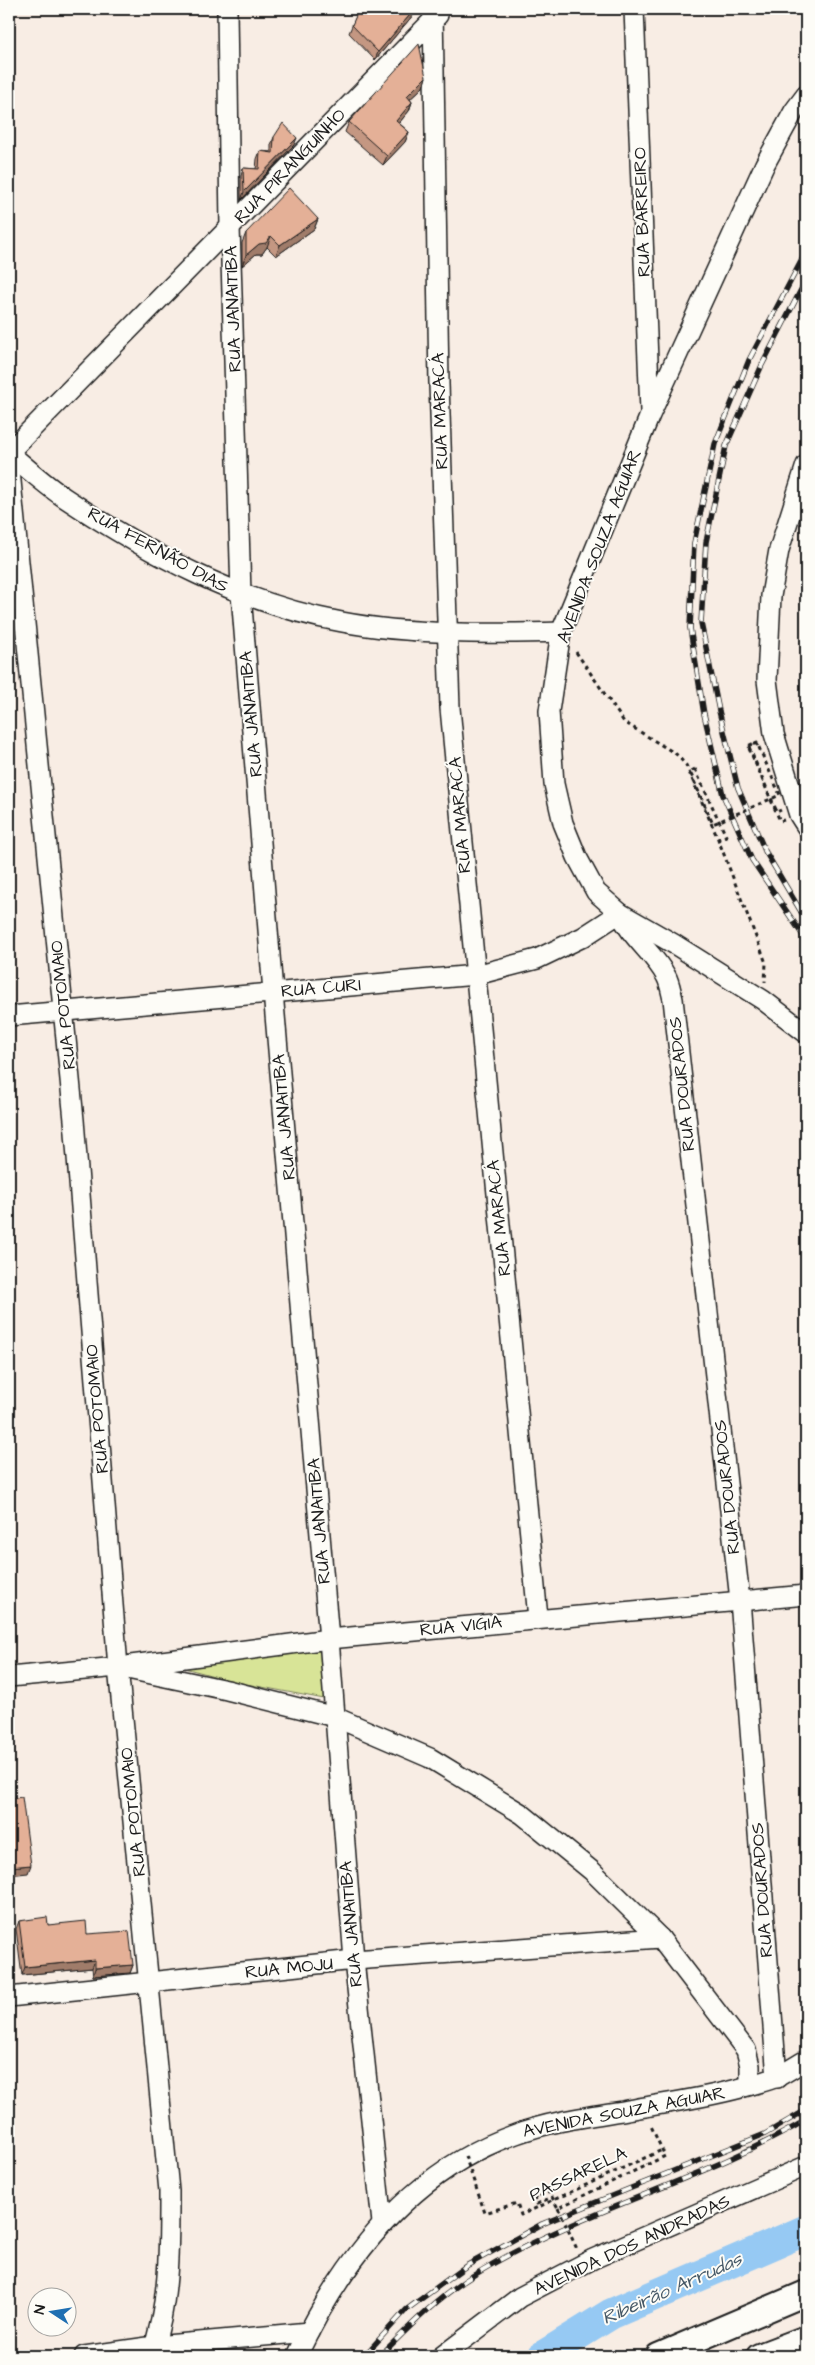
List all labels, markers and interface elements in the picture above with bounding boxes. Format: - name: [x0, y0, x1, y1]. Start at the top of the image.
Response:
- street label: RUA PIRANGUINHO: [229, 103, 351, 229]
- street label: RUA BARREIRO: [627, 147, 657, 277]
- street label: RUA JANAITIBA: [218, 245, 248, 373]
- street label: RUA MARACÁ: [425, 352, 455, 470]
- street label: AVENIDA SOUZA AGUIAR: [550, 446, 648, 646]
- street label: RUA FERNÃO DIAS: [83, 501, 233, 599]
- street label: RUA JANAITIBA: [233, 649, 269, 778]
- street label: RUA MARACÁ: [442, 755, 478, 874]
- street label: RUA POTOMAIO: [44, 939, 82, 1071]
- street label: RUA CURI: [280, 972, 362, 1004]
- street label: RUA DOURADOS: [663, 1015, 701, 1153]
- street label: RUA JANAITIBA: [266, 1052, 302, 1181]
- street label: RUA MARACÁ: [480, 1158, 518, 1277]
- street label: RUA POTOMAIO: [79, 1343, 115, 1475]
- street label: RUA DOURADOS: [708, 1418, 746, 1556]
- street label: RUA JANAITIBA: [301, 1456, 337, 1585]
- street label: RUA VIGIA: [419, 1609, 504, 1643]
- street label: RUA POTOMAIO: [114, 1746, 152, 1878]
- street label: RUA DOURADOS: [745, 1822, 779, 1958]
- street label: RUA JANAITIBA: [333, 1859, 369, 1988]
- street label: RUA MOJU: [244, 1951, 334, 1985]
- street label: AVENIDA SOUZA AGUIAR: [521, 2080, 727, 2144]
- street label: PASSARELA: [525, 2140, 631, 2208]
- street label: AVENIDA DOS ANDRADAS: [530, 2188, 734, 2302]
- water label: Ribeirão Arrudas: [598, 2245, 748, 2332]
- north arrow: [28, 2288, 78, 2338]
- text: N: [30, 2303, 51, 2316]

